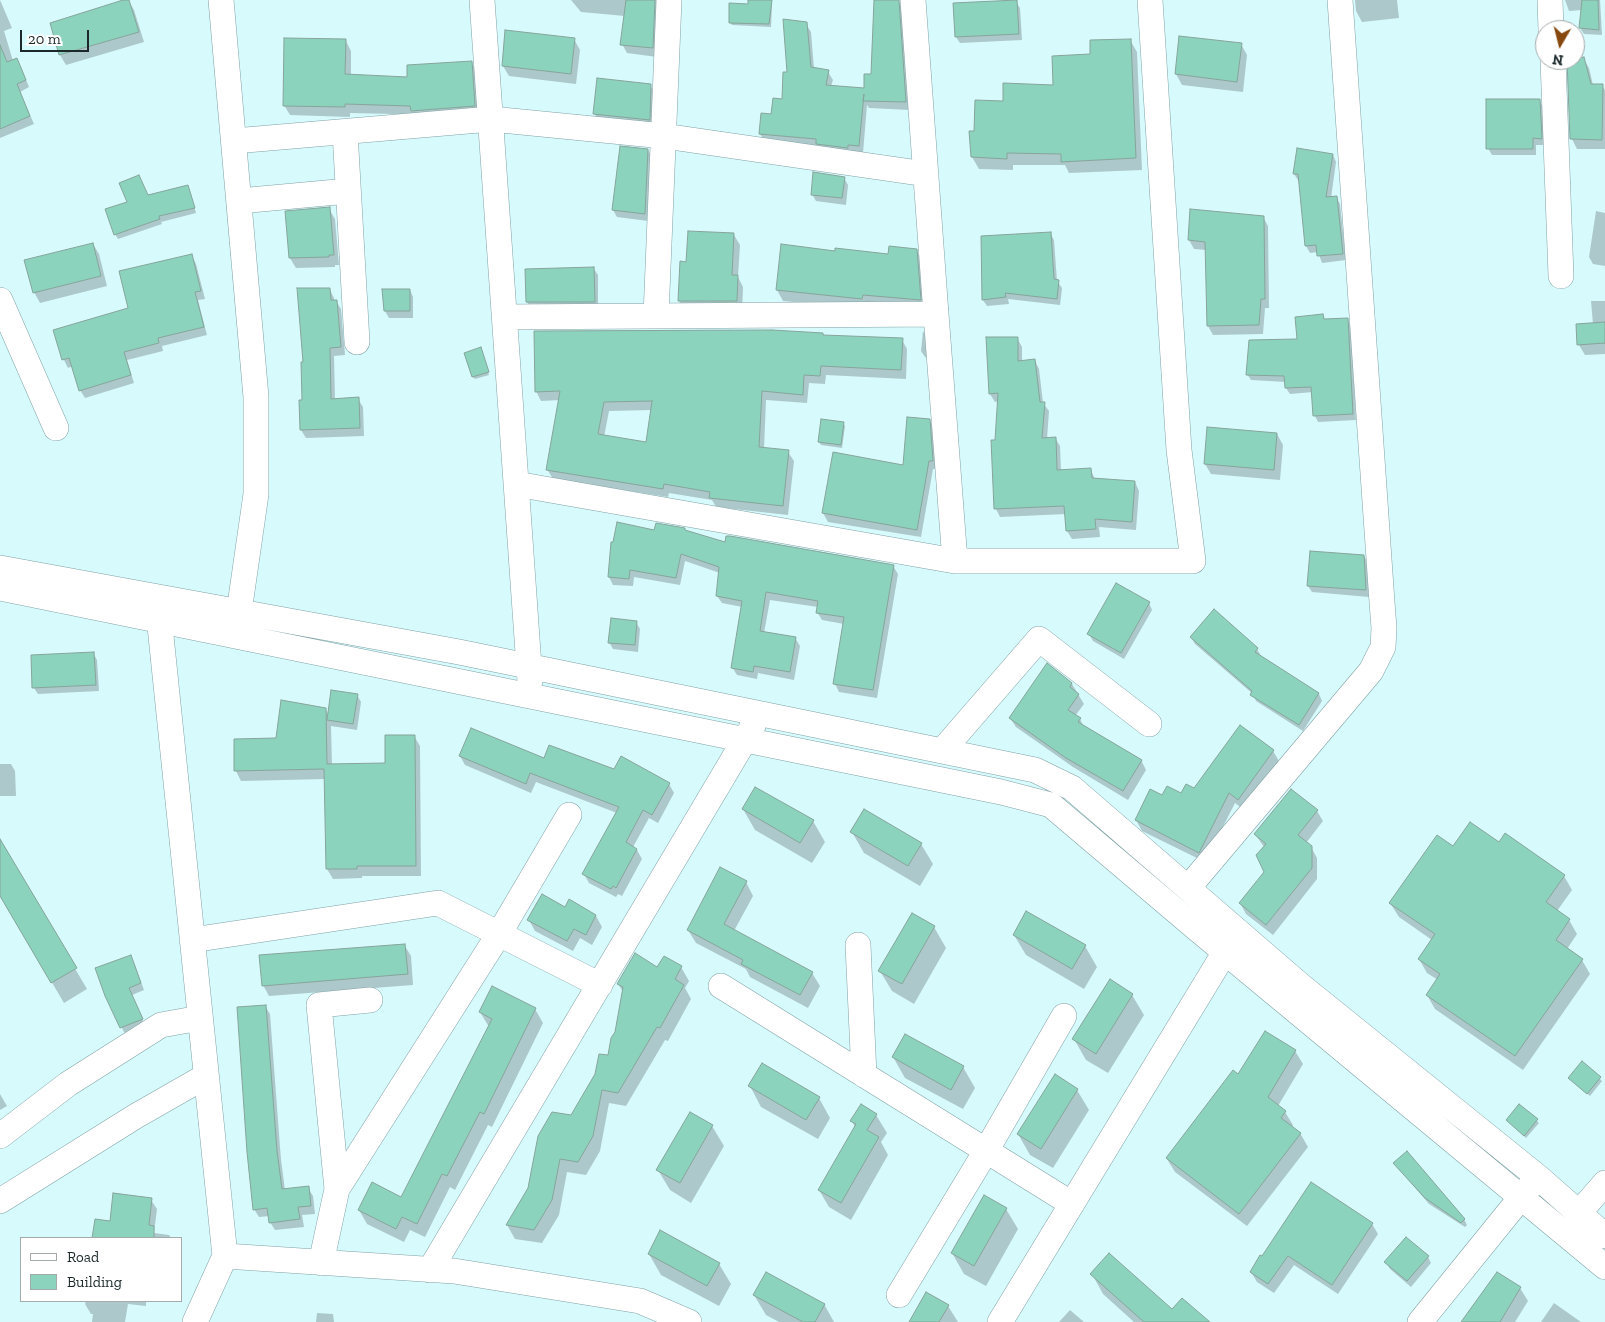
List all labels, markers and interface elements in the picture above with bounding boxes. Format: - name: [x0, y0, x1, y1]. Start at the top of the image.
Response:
- scale bar: [22, 20, 91, 52]
- north arrow: [1535, 20, 1585, 70]
- text: 20 m: [28, 30, 61, 48]
- text: N: [1552, 50, 1564, 69]
- legend: [20, 1237, 182, 1302]
- text: Road: [67, 1248, 99, 1266]
- text: Building: [67, 1273, 122, 1291]

